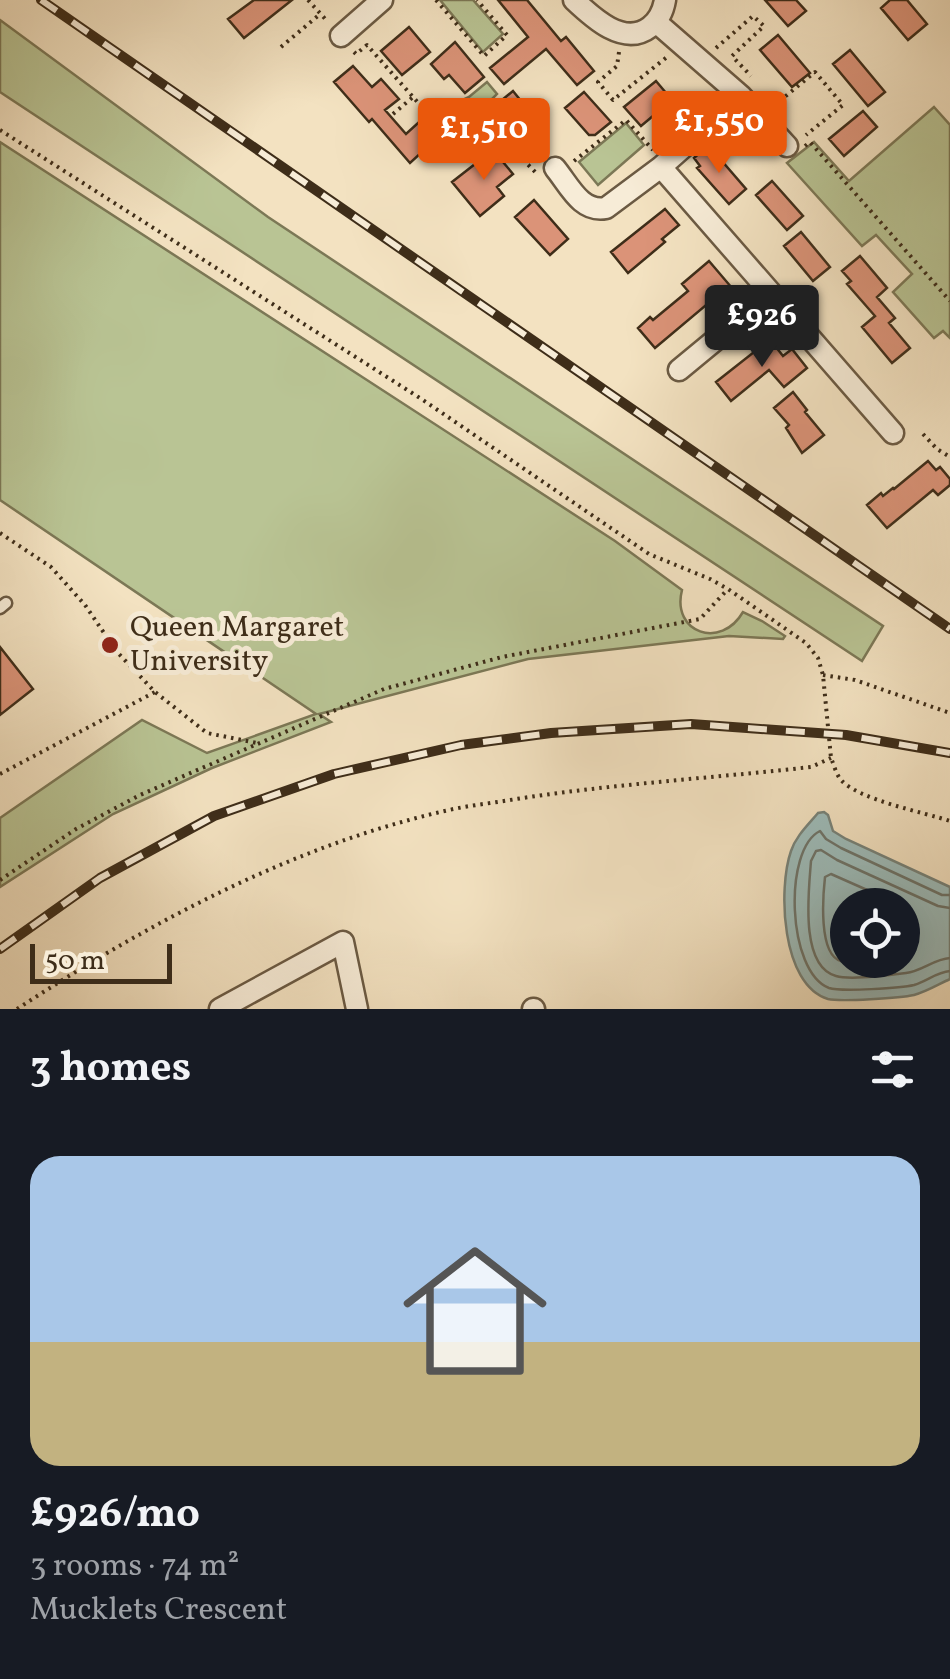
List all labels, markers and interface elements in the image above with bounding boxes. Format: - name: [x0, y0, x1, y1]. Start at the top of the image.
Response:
- pin: £1,550: [638, 91, 800, 176]
- pin: £1,510: [403, 98, 565, 183]
- text: £1,550: [674, 101, 764, 145]
- text: £1,510: [440, 108, 528, 152]
- pin: £926: [703, 285, 821, 370]
- text: £926: [727, 295, 797, 339]
- place label: Queen Margaret University: [130, 607, 344, 683]
- marker: Queen Margaret University: [99, 634, 121, 656]
- map controls: [830, 888, 920, 978]
- button: locate: [830, 888, 920, 978]
- scale bar: [30, 939, 172, 984]
- text: 50 m: [45, 942, 105, 981]
- text: 3 homes: [30, 1040, 191, 1099]
- icon: filters: [865, 1042, 920, 1097]
- icon: home: [385, 1221, 565, 1401]
- text: £926/mo: [30, 1486, 200, 1545]
- text: 3 rooms · 74 m²: [30, 1545, 239, 1589]
- text: Mucklets Crescent: [30, 1589, 287, 1633]

